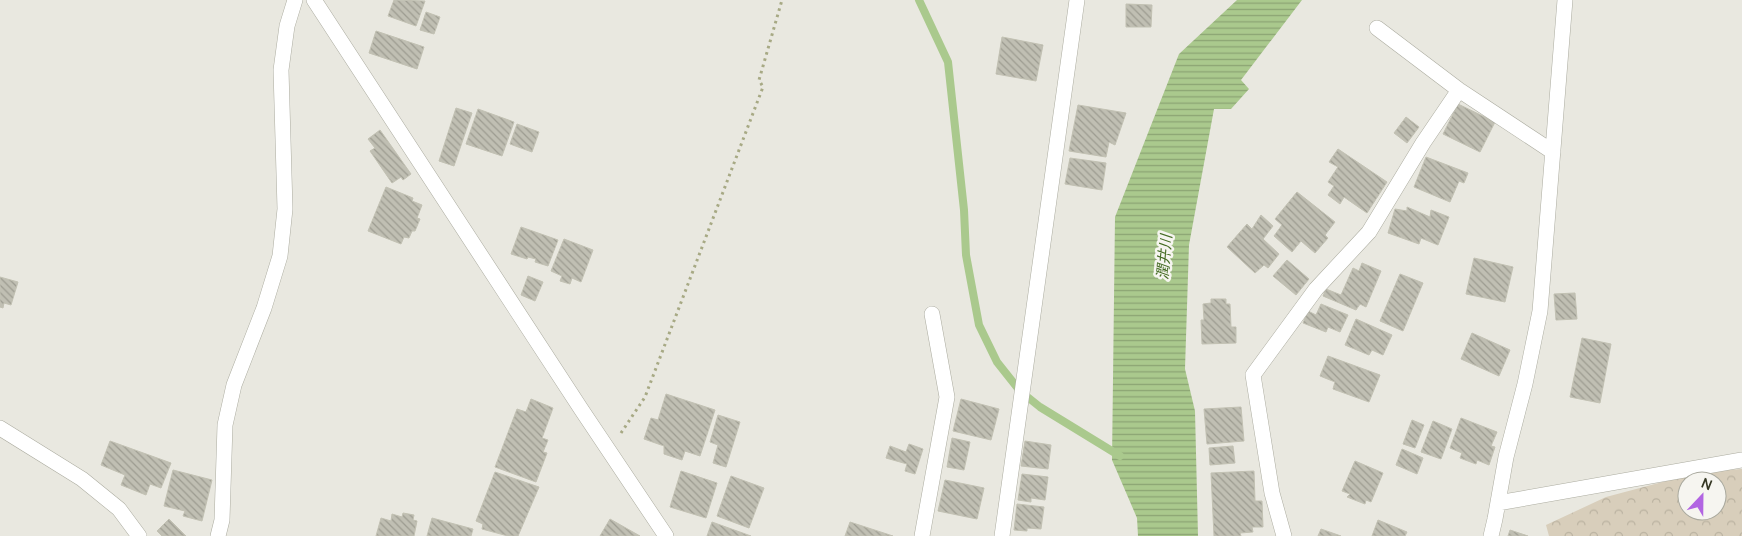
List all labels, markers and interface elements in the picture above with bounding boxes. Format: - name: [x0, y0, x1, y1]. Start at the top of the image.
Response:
- water label: 潤井川: [1152, 232, 1177, 280]
- north arrow: [1677, 471, 1727, 521]
- text: N: [1699, 473, 1715, 494]

